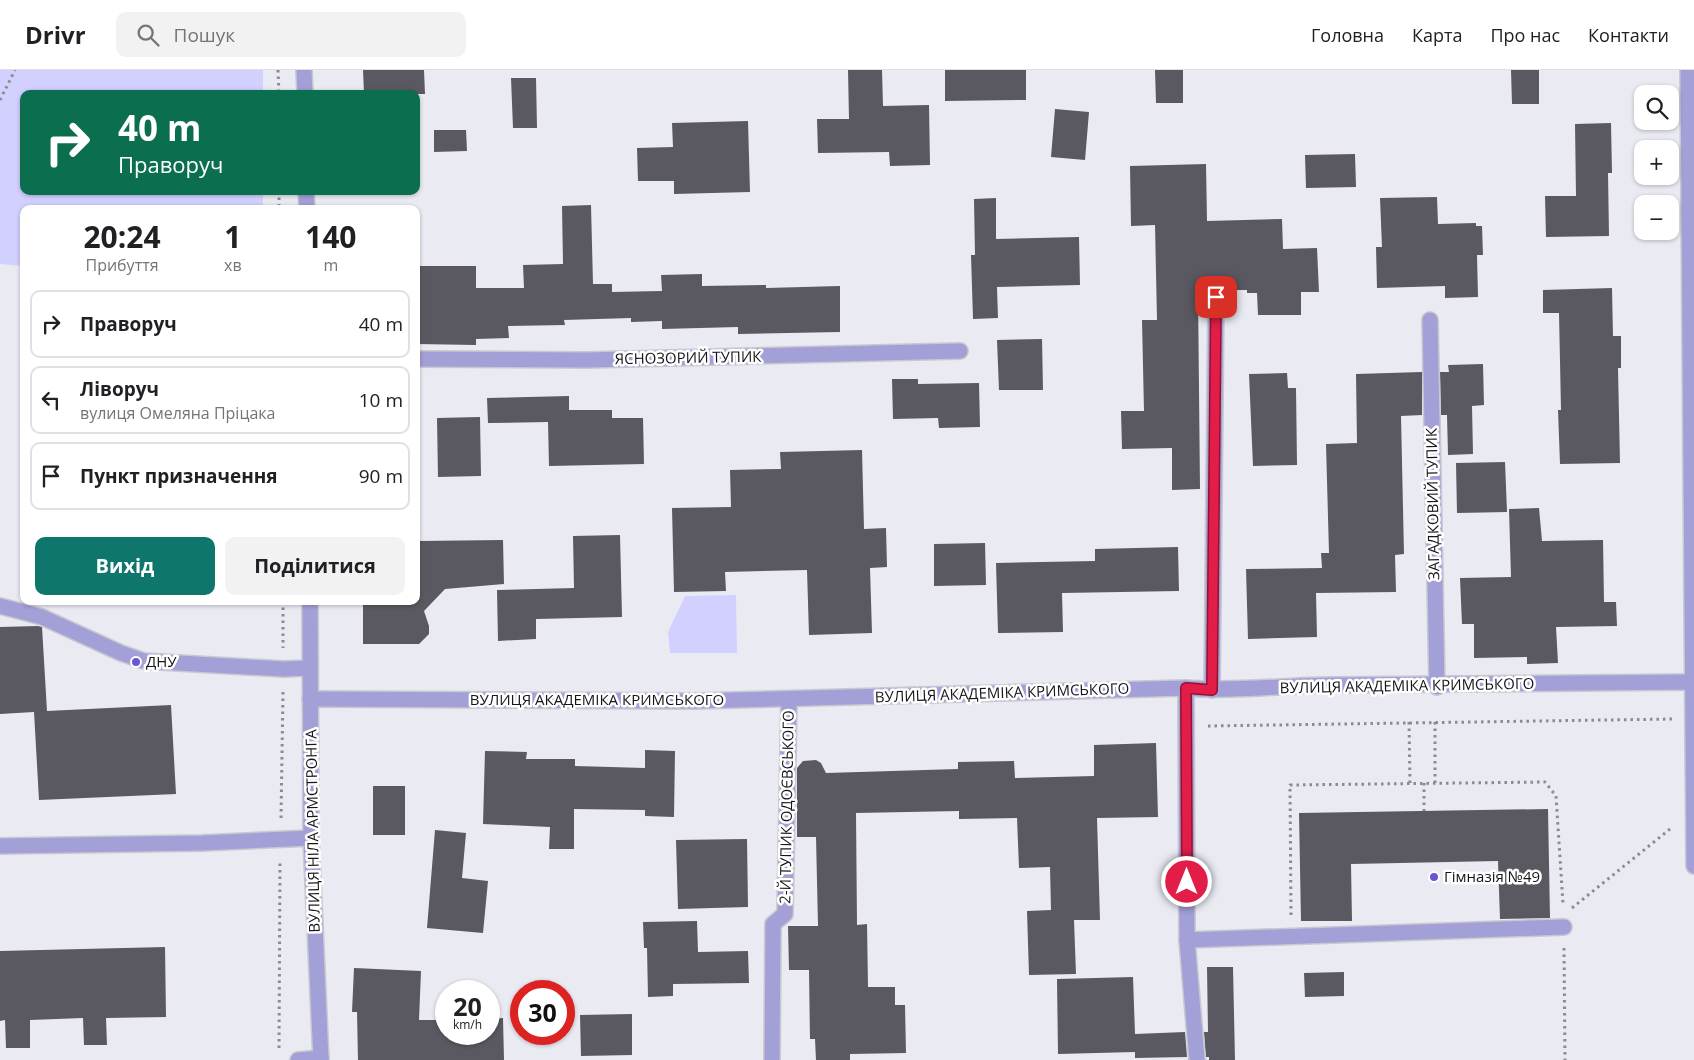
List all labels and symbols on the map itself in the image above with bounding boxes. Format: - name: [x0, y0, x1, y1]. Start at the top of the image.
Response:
- pin: [1195, 276, 1237, 318]
- street label: ЯСНОЗОРИЙ ТУПИК: [614, 346, 762, 368]
- street label: ЗАГАДКОВИЙ ТУПИК: [1421, 427, 1443, 580]
- place label: ДНУ: [146, 651, 177, 671]
- marker: ДНУ: [130, 656, 142, 668]
- street label: ВУЛИЦЯ АКАДЕМІКА КРИМСЬКОГО: [1280, 673, 1534, 697]
- street label: ВУЛИЦЯ АКАДЕМІКА КРИМСЬКОГО: [874, 678, 1130, 706]
- street label: ВУЛИЦЯ АКАДЕМІКА КРИМСЬКОГО: [470, 689, 724, 709]
- street label: 2-Й ТУПИК ОДОЄВСЬКОГО: [774, 710, 798, 904]
- street label: ВУЛИЦЯ НІЛА АРМСТРОНГА: [300, 729, 324, 933]
- position arrow: [1160, 855, 1212, 907]
- place label: Гімназія №49: [1444, 866, 1540, 886]
- marker: Гімназія №49: [1428, 871, 1440, 883]
- speed limit sign: 30: [510, 980, 575, 1045]

